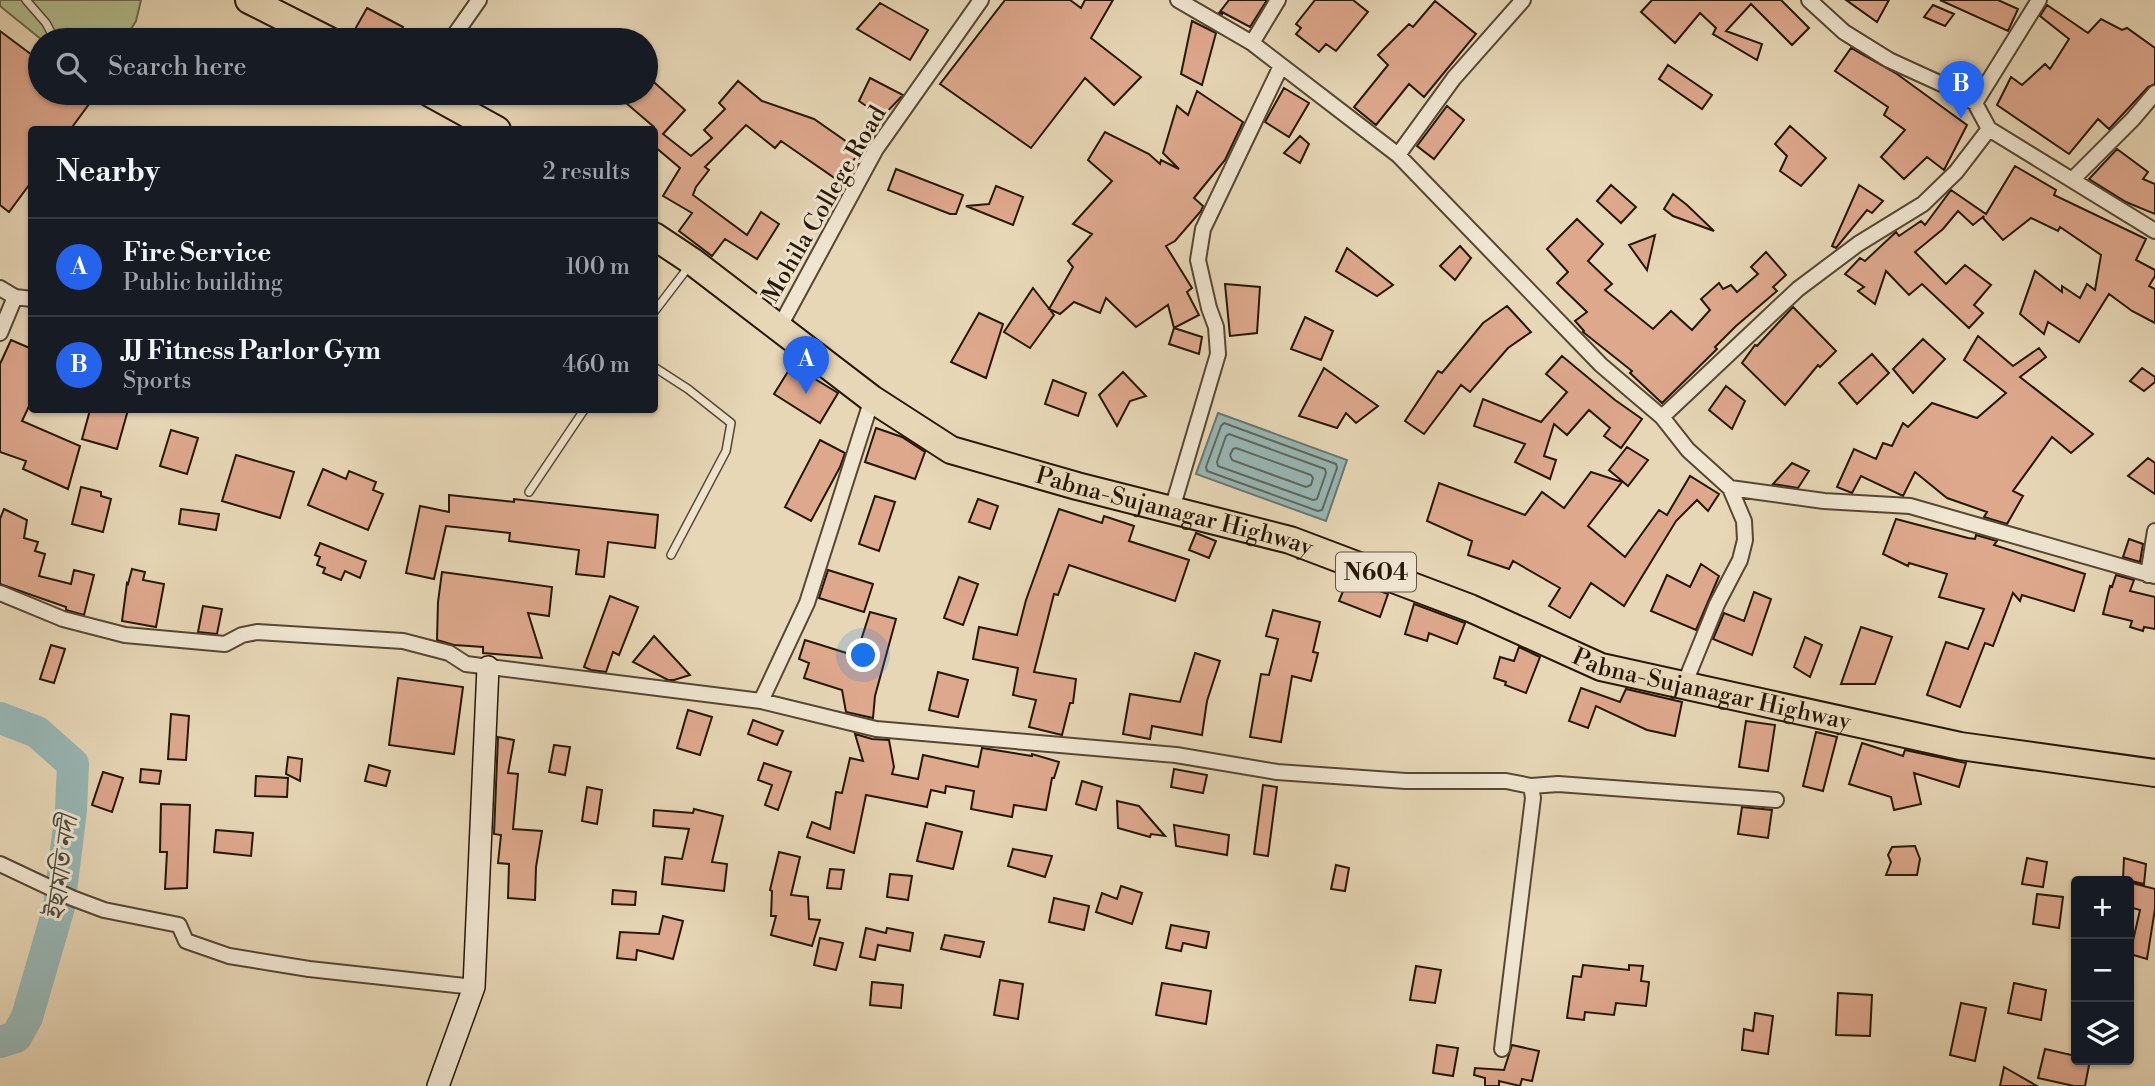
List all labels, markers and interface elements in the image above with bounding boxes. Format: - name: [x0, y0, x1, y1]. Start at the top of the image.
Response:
- search box: [28, 28, 658, 105]
- icon: search: [52, 48, 90, 86]
- text: Search here: [108, 51, 247, 83]
- pin: B: [1938, 61, 1984, 119]
- street label: Mohila College Road: [756, 100, 894, 308]
- text: Nearby: [56, 153, 160, 191]
- text: 2 results: [543, 158, 630, 186]
- text: Fire Service: [123, 237, 271, 269]
- text: A: [71, 253, 87, 281]
- text: 100 m: [565, 253, 630, 281]
- text: Public building: [123, 269, 283, 297]
- text: JJ Fitness Parlor Gym: [123, 335, 381, 367]
- pin: A: [783, 336, 829, 394]
- text: B: [70, 351, 88, 379]
- text: 460 m: [562, 351, 630, 379]
- text: Sports: [123, 367, 191, 395]
- street label: Pabna-Sujanagar Highway: [1032, 461, 1317, 563]
- road number: N604: [1336, 552, 1416, 592]
- your location: [846, 638, 880, 672]
- street label: Pabna-Sujanagar Highway: [1567, 642, 1854, 738]
- water label: ইছামতি নদী: [39, 811, 86, 922]
- map controls: [2071, 876, 2134, 1065]
- button: +: [2071, 876, 2134, 939]
- button: −: [2071, 939, 2134, 1002]
- button: layers: [2071, 1002, 2134, 1065]

